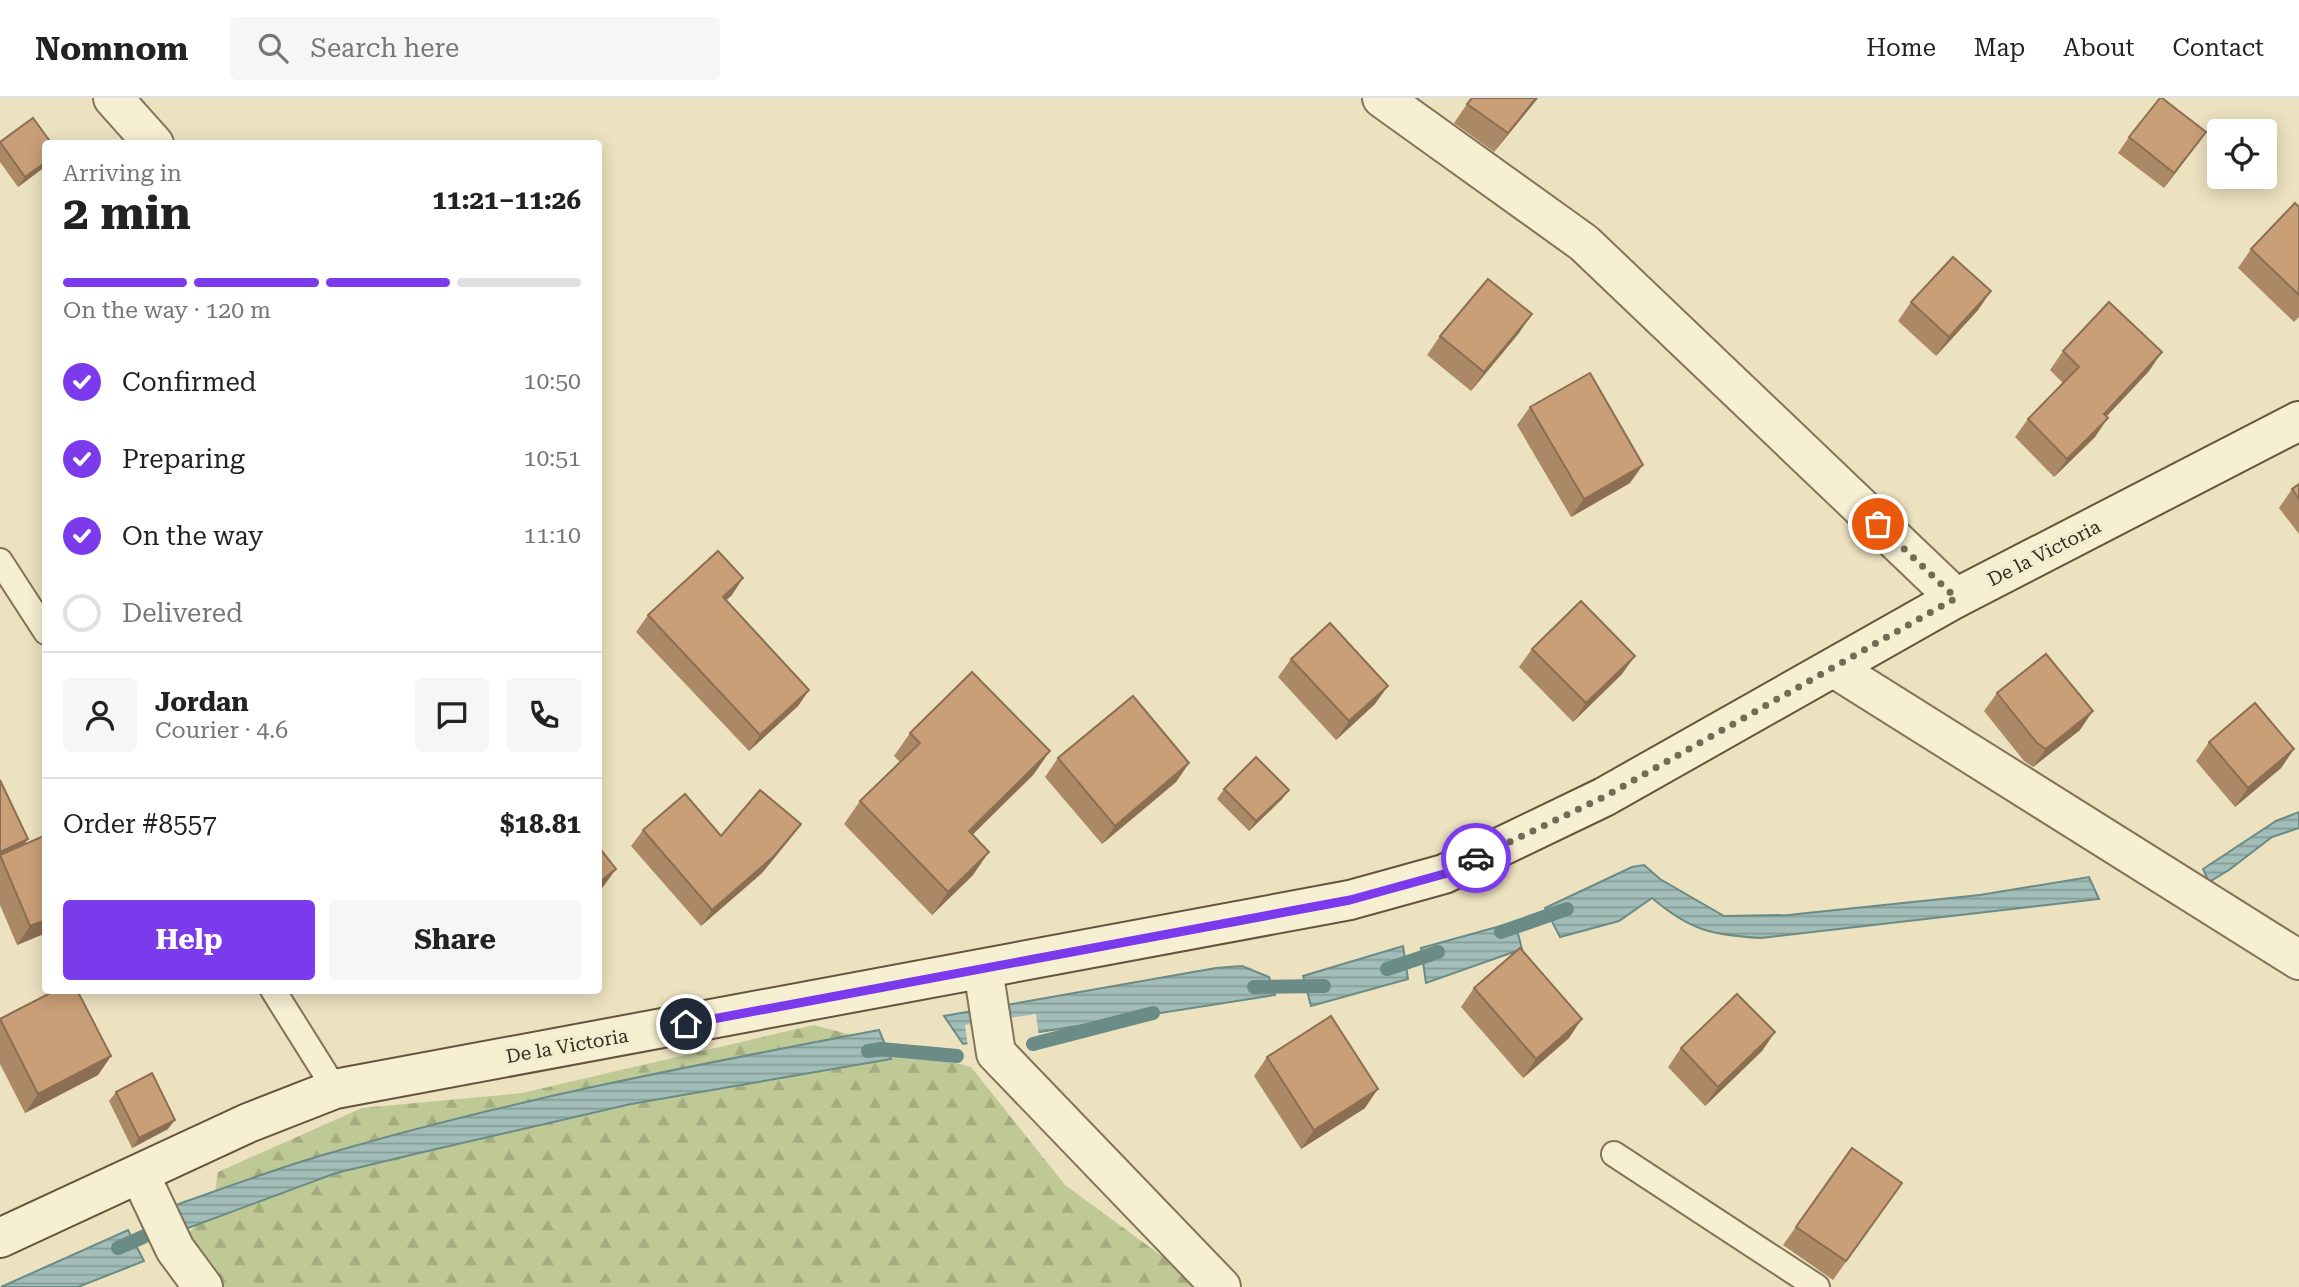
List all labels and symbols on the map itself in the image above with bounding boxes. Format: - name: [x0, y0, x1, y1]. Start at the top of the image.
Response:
- pin: [1848, 494, 1908, 554]
- street label: De la Victoria: [1984, 514, 2105, 591]
- courier: [1441, 823, 1511, 893]
- pin: [656, 994, 716, 1054]
- street label: De la Victoria: [504, 1024, 631, 1068]

